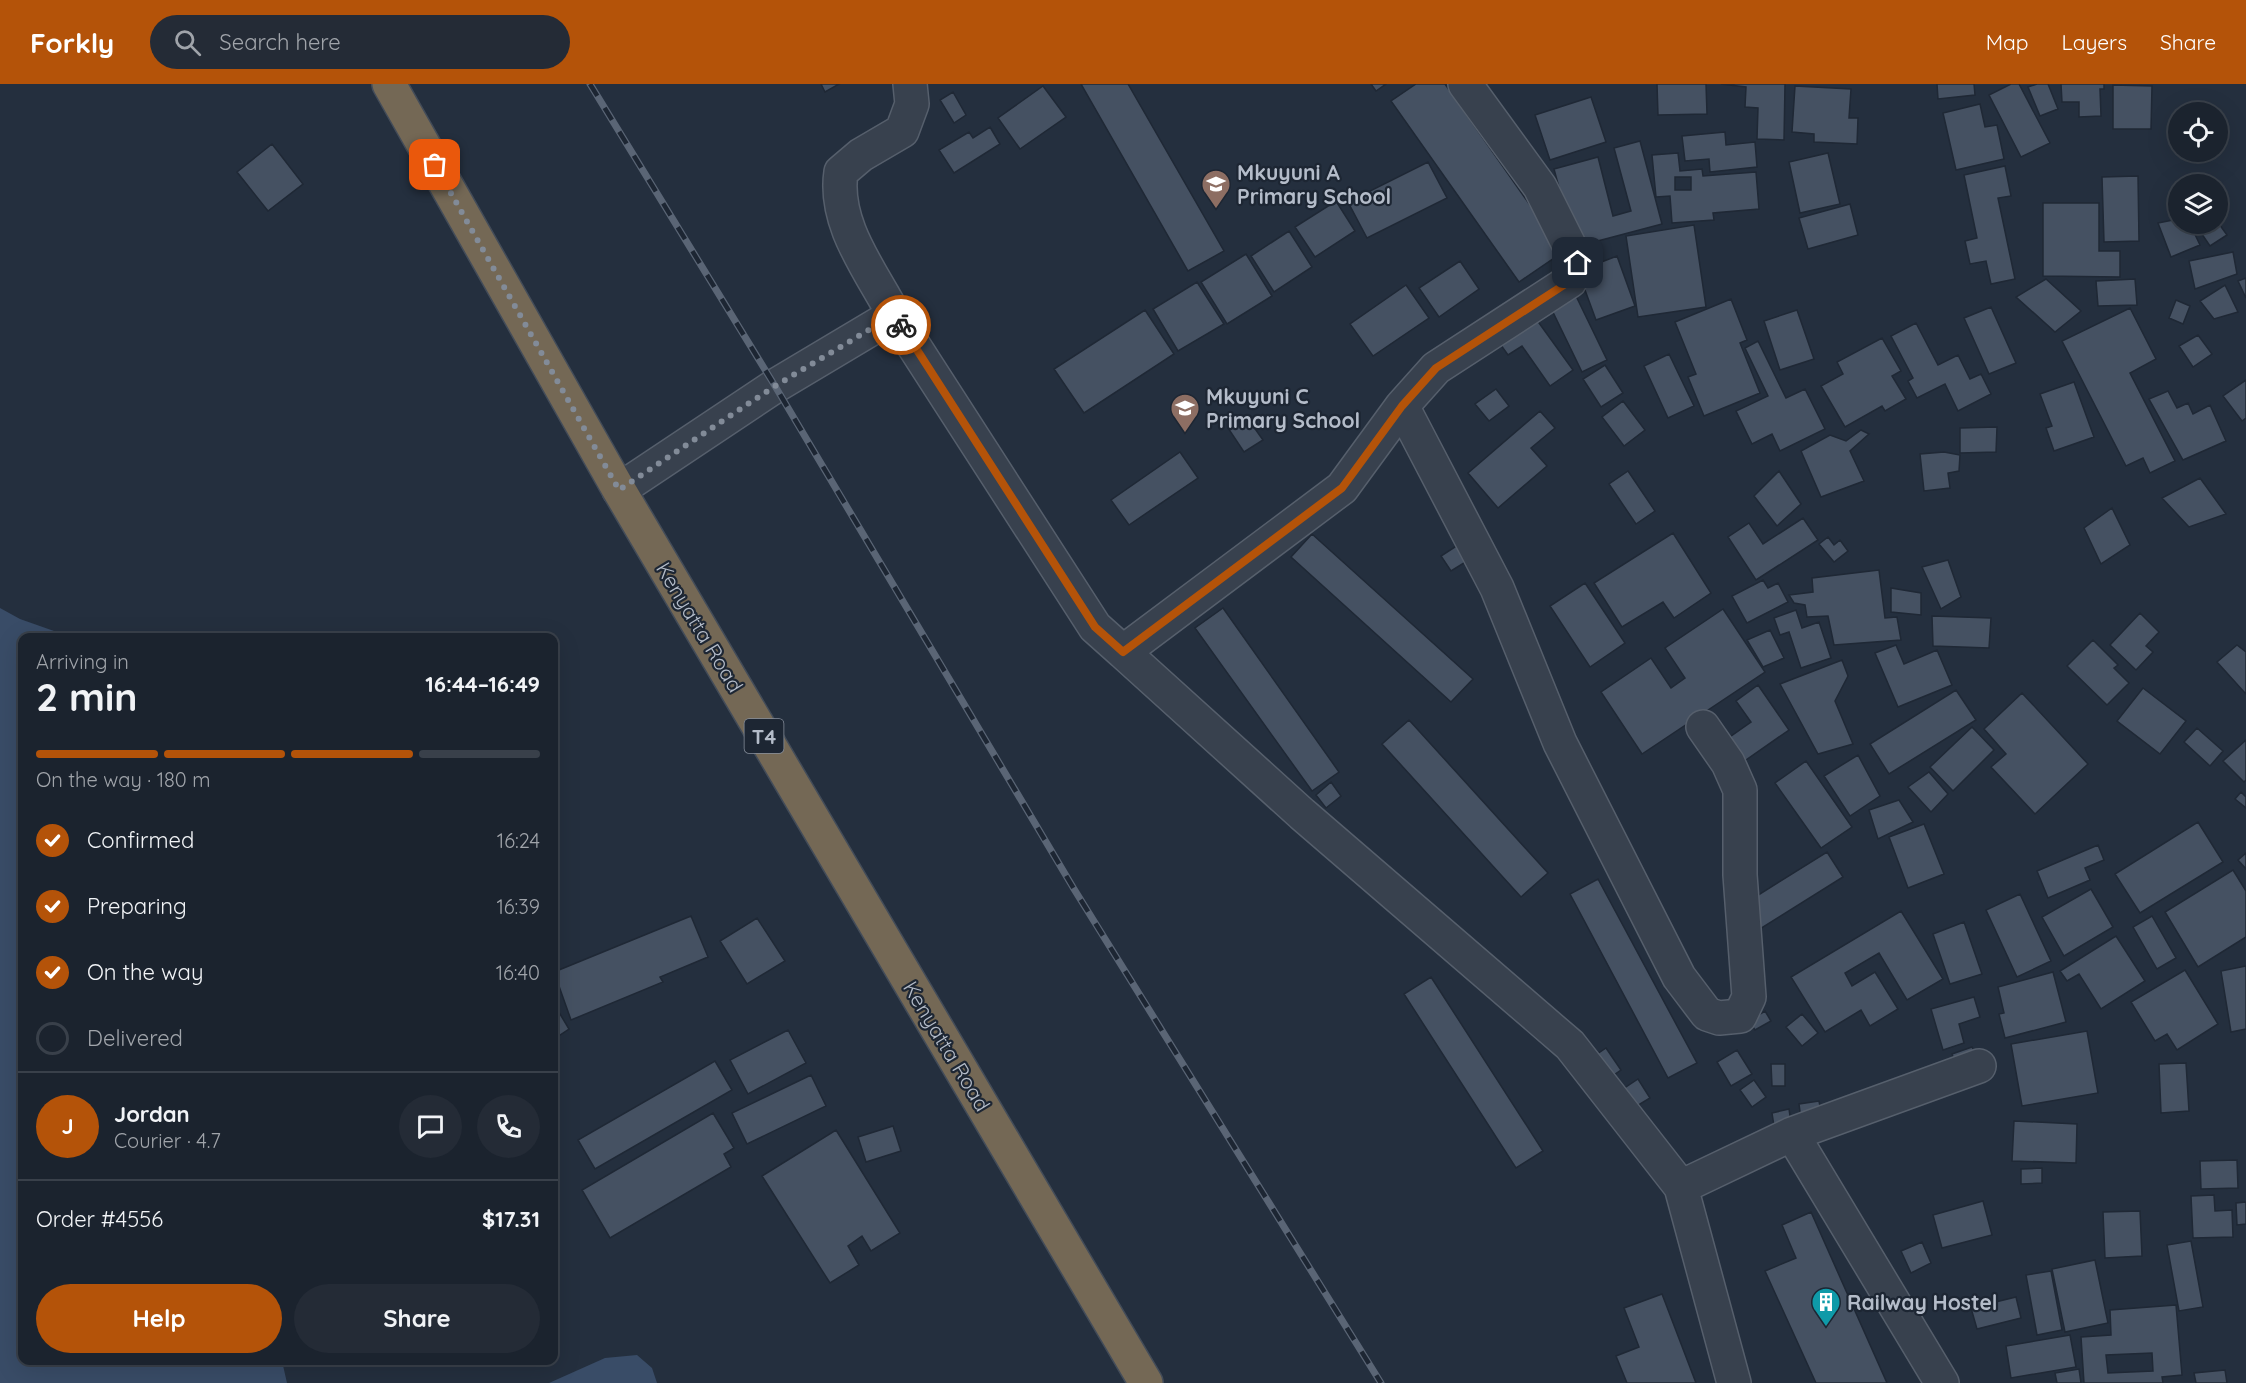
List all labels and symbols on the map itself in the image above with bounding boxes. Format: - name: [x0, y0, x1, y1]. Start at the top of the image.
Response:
- pin: [409, 139, 460, 190]
- place label: Mkuyuni A Primary School: [1237, 159, 1391, 209]
- school or university icon: Mkuyuni A Primary School: [1200, 168, 1232, 210]
- pin: [1552, 237, 1603, 288]
- courier: [871, 295, 931, 355]
- place label: Mkuyuni C Primary School: [1206, 383, 1360, 433]
- school or university icon: Mkuyuni C Primary School: [1169, 392, 1201, 434]
- street label: Kenyatta Road: [651, 557, 749, 697]
- road number: T4: [744, 719, 783, 753]
- street label: Kenyatta Road: [898, 976, 996, 1116]
- building icon: Railway Hostel: [1810, 1286, 1842, 1328]
- place label: Railway Hostel: [1847, 1289, 1998, 1315]

